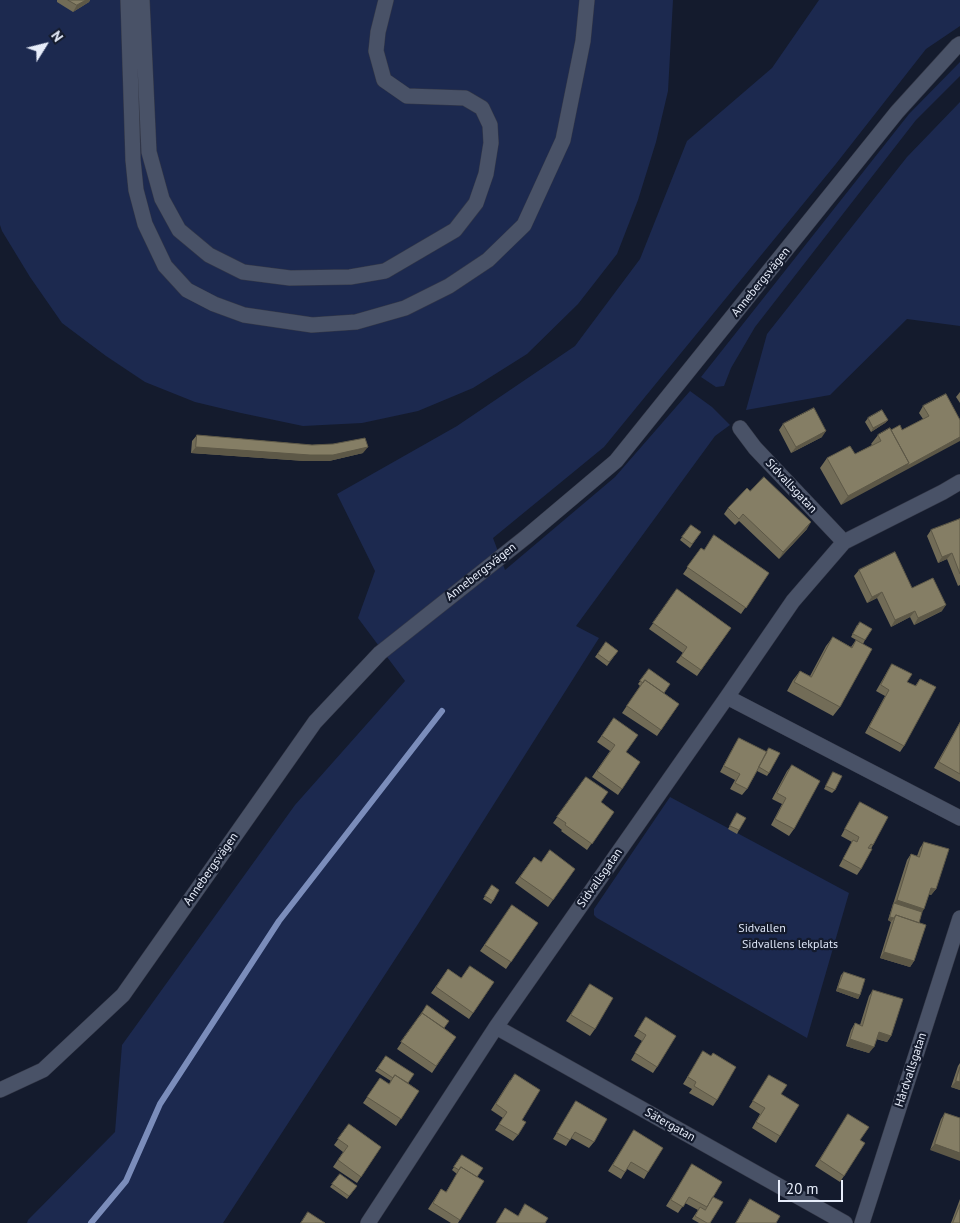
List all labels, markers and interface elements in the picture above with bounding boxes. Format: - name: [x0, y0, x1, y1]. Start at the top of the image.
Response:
- north arrow: [20, 20, 70, 70]
- text: N: [47, 27, 67, 45]
- street label: Annebergsvägen: [729, 244, 793, 320]
- street label: Sidvallsgatan: [762, 456, 820, 516]
- street label: Annebergsvägen: [443, 540, 519, 604]
- street label: Annebergsvägen: [181, 830, 241, 908]
- street label: Sidvallsgatan: [574, 846, 626, 910]
- park label: Sidvallen: [738, 922, 786, 936]
- park label: Sidvallens lekplats: [742, 938, 838, 952]
- street label: Hårdvallsgatan: [892, 1031, 930, 1109]
- street label: Sätergatan: [642, 1105, 698, 1145]
- scale bar: [780, 1170, 845, 1202]
- text: 20 m: [786, 1179, 819, 1198]

